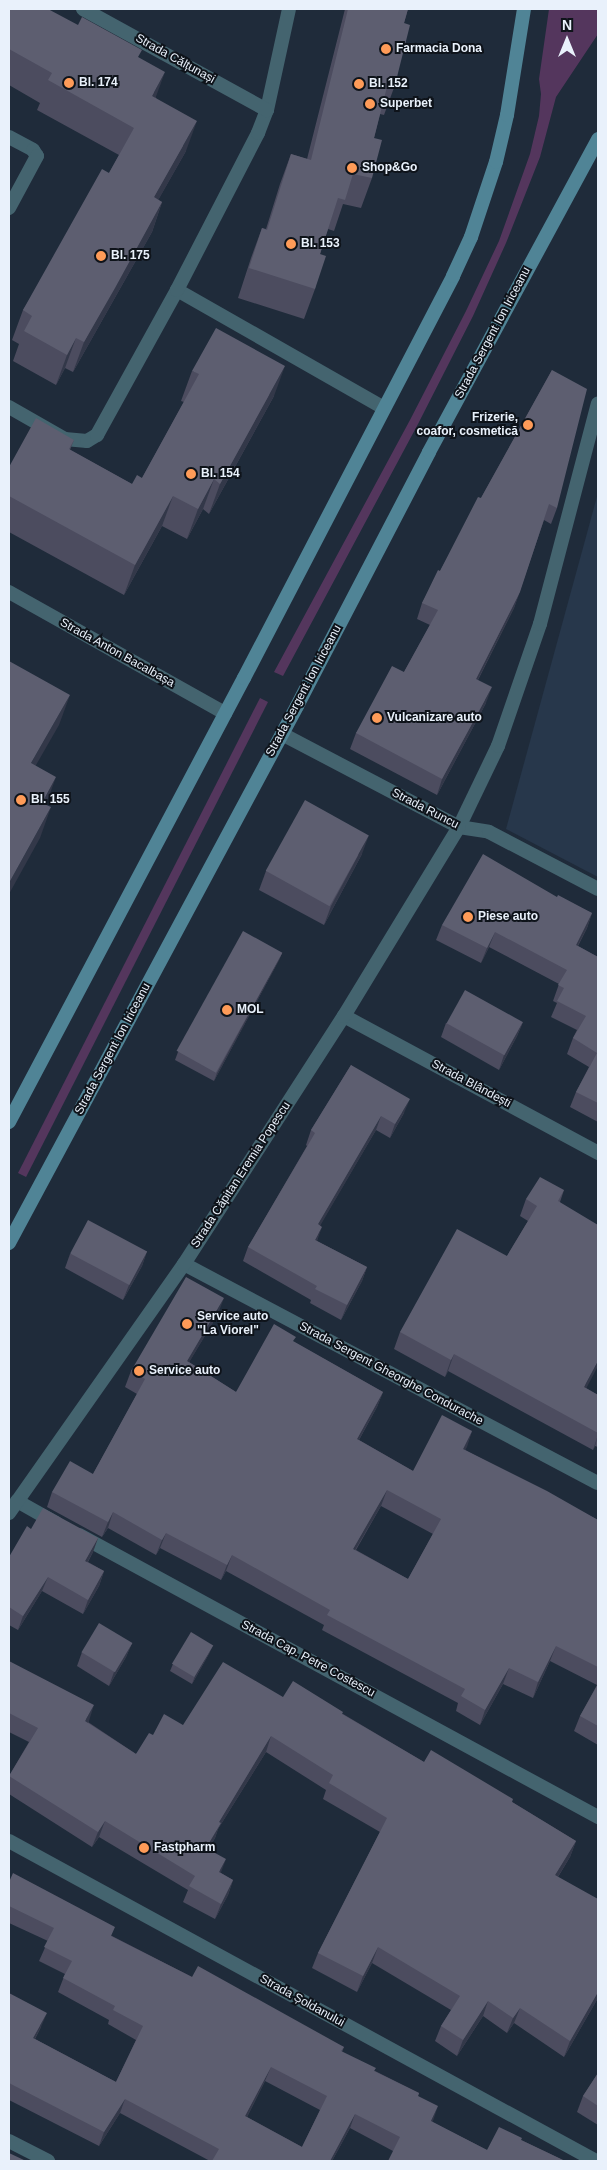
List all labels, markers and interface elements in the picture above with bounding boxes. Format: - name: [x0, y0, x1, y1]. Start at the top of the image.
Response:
- north arrow: [542, 15, 592, 65]
- text: N: [562, 17, 572, 33]
- street label: Strada Călțunași: [133, 31, 217, 87]
- place label: Farmacia Dona: [396, 42, 482, 56]
- marker: Farmacia Dona: [380, 43, 392, 55]
- place label: Bl. 174: [79, 76, 118, 90]
- marker: Bl. 174: [63, 77, 75, 89]
- place label: Bl. 152: [369, 77, 408, 91]
- marker: Bl. 152: [353, 78, 365, 90]
- place label: Superbet: [380, 97, 432, 111]
- marker: Superbet: [364, 98, 376, 110]
- place label: Shop&Go: [362, 161, 417, 175]
- marker: Shop&Go: [346, 162, 358, 174]
- place label: Bl. 153: [301, 237, 340, 251]
- marker: Bl. 153: [285, 238, 297, 250]
- place label: Bl. 175: [111, 249, 150, 263]
- marker: Bl. 175: [95, 250, 107, 262]
- street label: Strada Sergent Ion Iriceanu: [452, 265, 534, 401]
- place label: Frizerie, coafor, cosmetică: [417, 411, 518, 439]
- marker: Frizerie, coafor, cosmetică: [522, 419, 534, 431]
- place label: Bl. 154: [201, 467, 240, 481]
- marker: Bl. 154: [185, 468, 197, 480]
- street label: Strada Anton Bacalbașa: [57, 615, 177, 691]
- street label: Strada Sergent Ion Iriceanu: [263, 623, 345, 759]
- place label: Vulcanizare auto: [387, 711, 482, 725]
- marker: Vulcanizare auto: [371, 712, 383, 724]
- street label: Strada Runcu: [389, 786, 461, 832]
- place label: Bl. 155: [31, 793, 70, 807]
- marker: Bl. 155: [15, 794, 27, 806]
- place label: Piese auto: [478, 910, 538, 924]
- marker: Piese auto: [462, 911, 474, 923]
- street label: Strada Sergent Ion Iriceanu: [72, 981, 154, 1117]
- place label: MOL: [237, 1003, 264, 1017]
- marker: MOL: [221, 1004, 233, 1016]
- street label: Strada Blândești: [429, 1057, 513, 1111]
- street label: Strada Căpitan Eremia Popescu: [188, 1099, 294, 1251]
- place label: Service auto "La Viorel": [197, 1310, 268, 1338]
- marker: Service auto "La Viorel": [181, 1318, 193, 1330]
- street label: Strada Sergent Gheorghe Condurache: [297, 1319, 485, 1429]
- place label: Service auto: [149, 1364, 220, 1378]
- marker: Service auto: [133, 1365, 145, 1377]
- street label: Strada Cap. Petre Costescu: [239, 1618, 377, 1700]
- place label: Fastpharm: [154, 1841, 215, 1855]
- marker: Fastpharm: [138, 1842, 150, 1854]
- street label: Strada Șoldanului: [257, 1972, 347, 2030]

